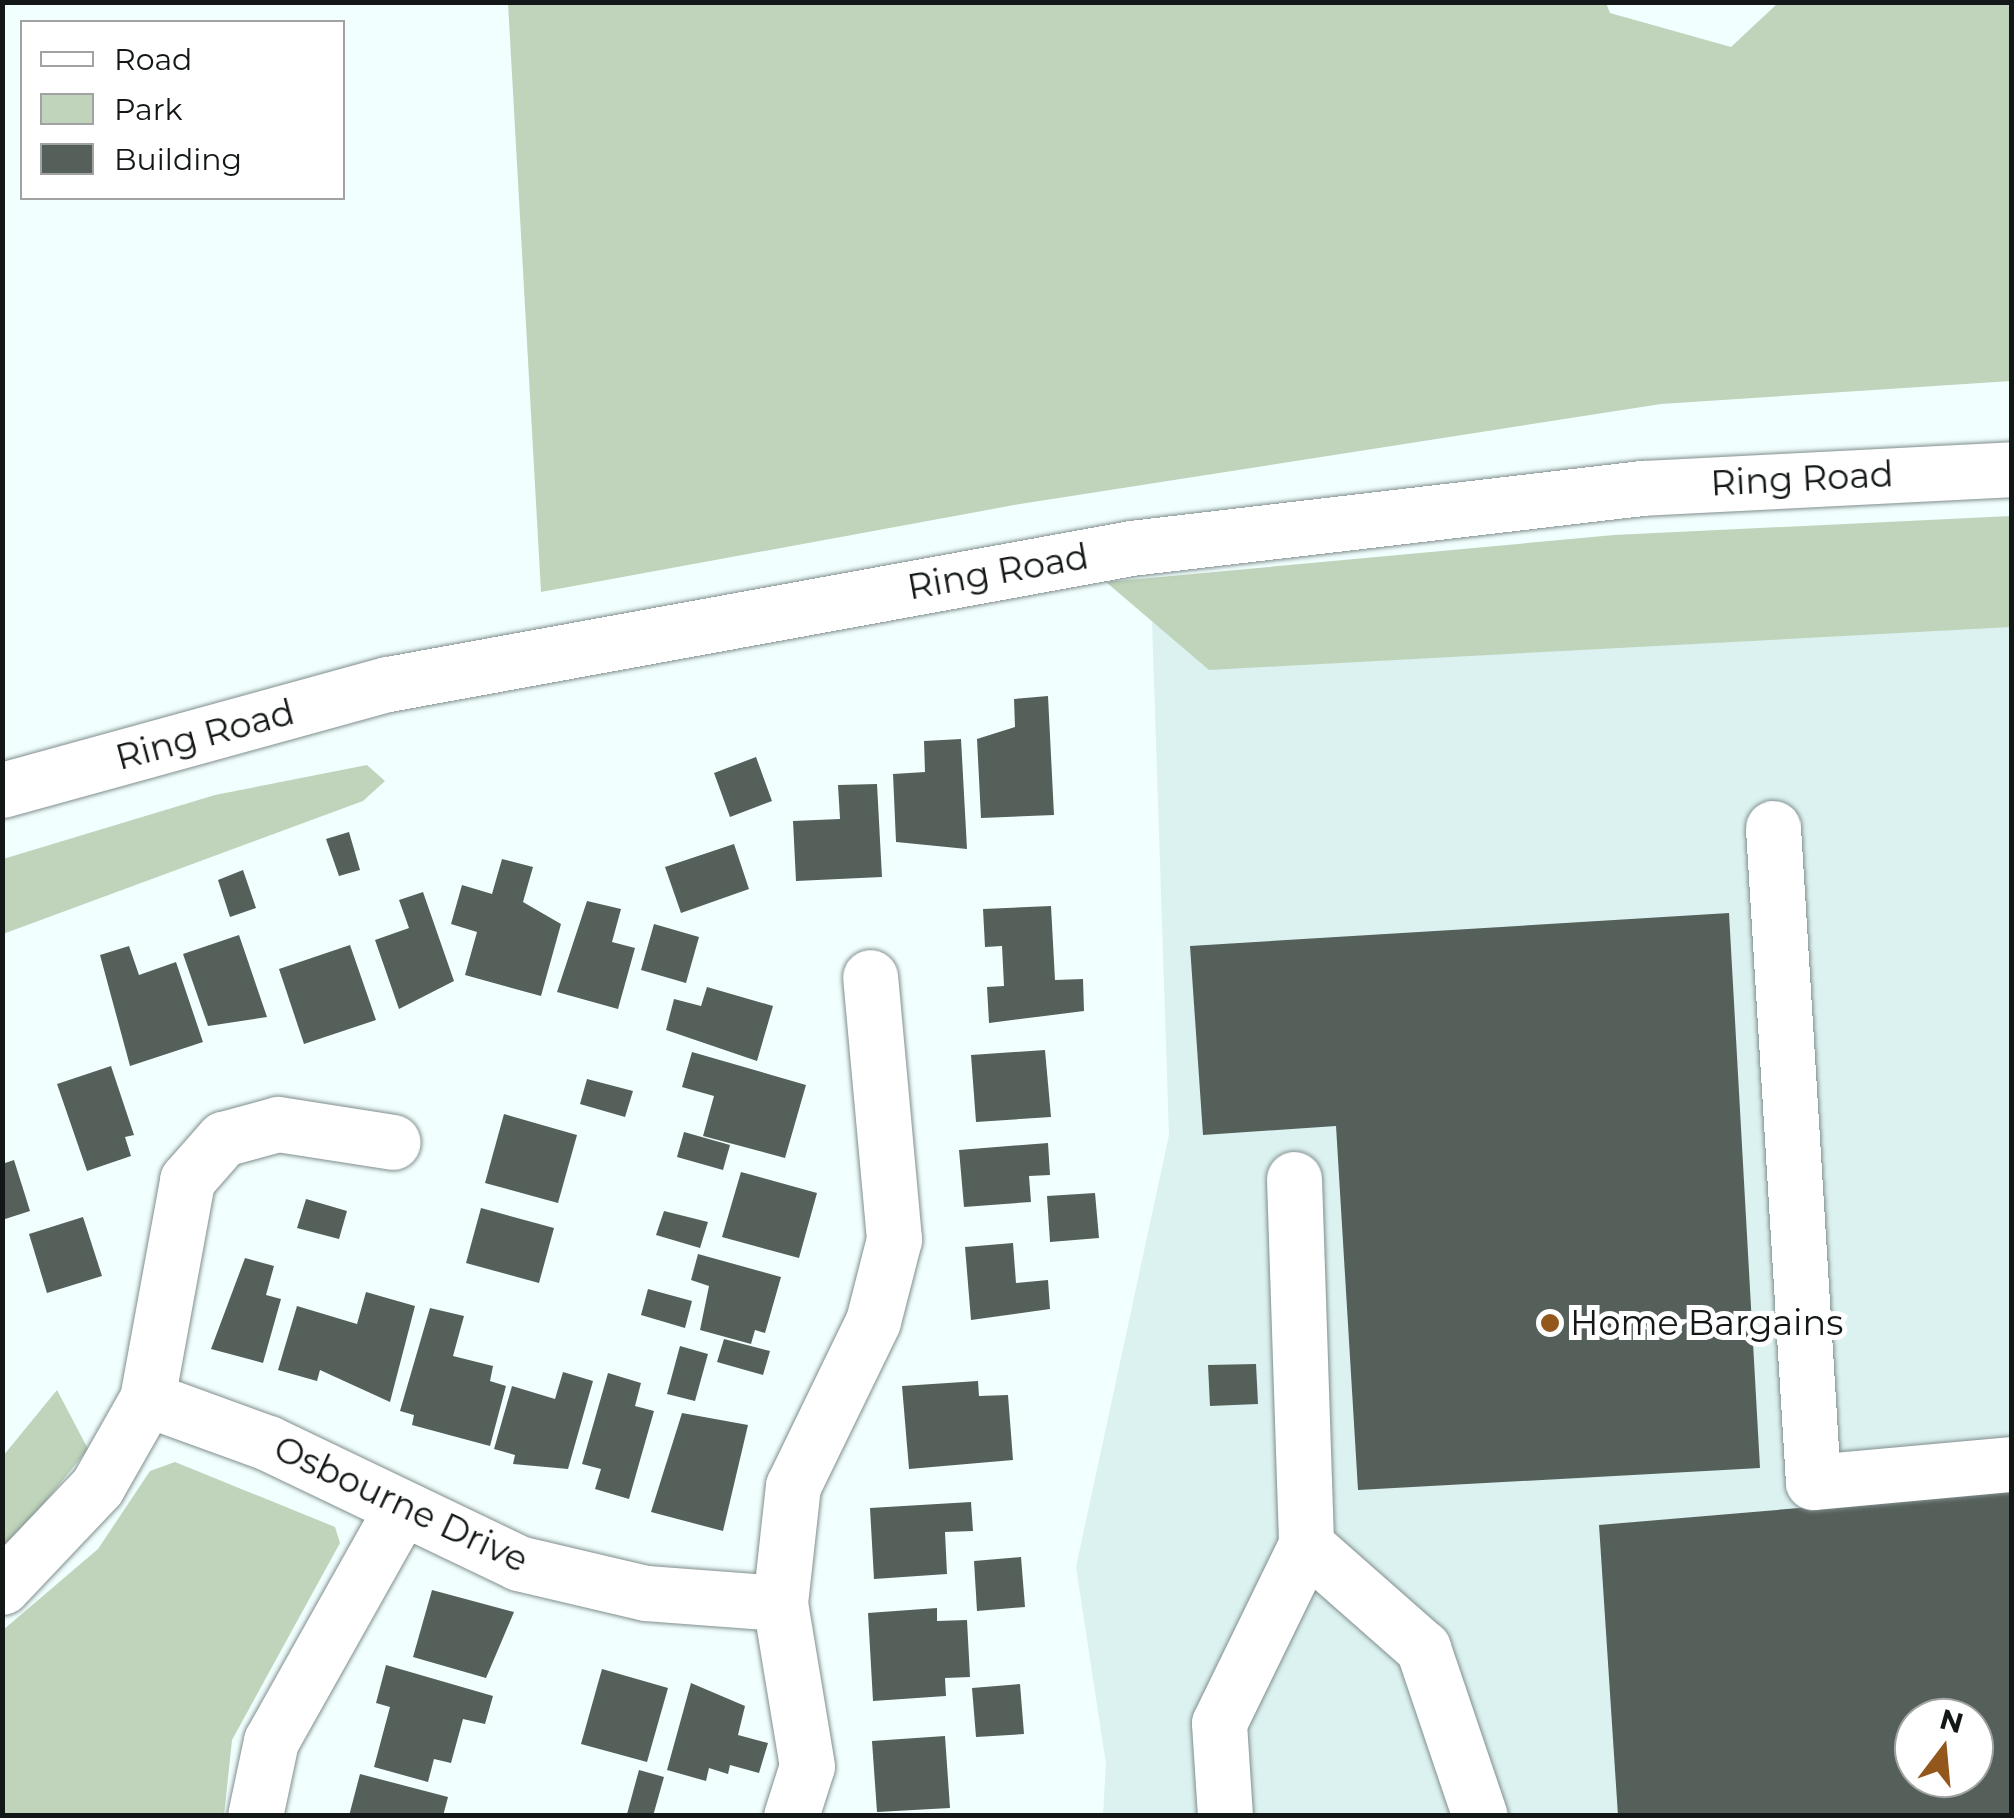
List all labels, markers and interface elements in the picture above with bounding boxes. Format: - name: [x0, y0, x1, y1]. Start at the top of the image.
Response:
- legend: [20, 20, 345, 200]
- text: Road: [114, 41, 192, 78]
- text: Park: [114, 91, 183, 128]
- text: Building: [114, 141, 242, 178]
- street label: Ring Road: [1710, 453, 1894, 505]
- street label: Ring Road: [904, 535, 1092, 609]
- street label: Ring Road: [111, 691, 299, 779]
- place label: Home Bargains: [1570, 1302, 1843, 1344]
- marker: Home Bargains: [1539, 1312, 1561, 1334]
- street label: Osbourne Drive: [267, 1427, 535, 1581]
- north arrow: [1894, 1698, 1994, 1798]
- text: N: [1936, 1702, 1967, 1741]

